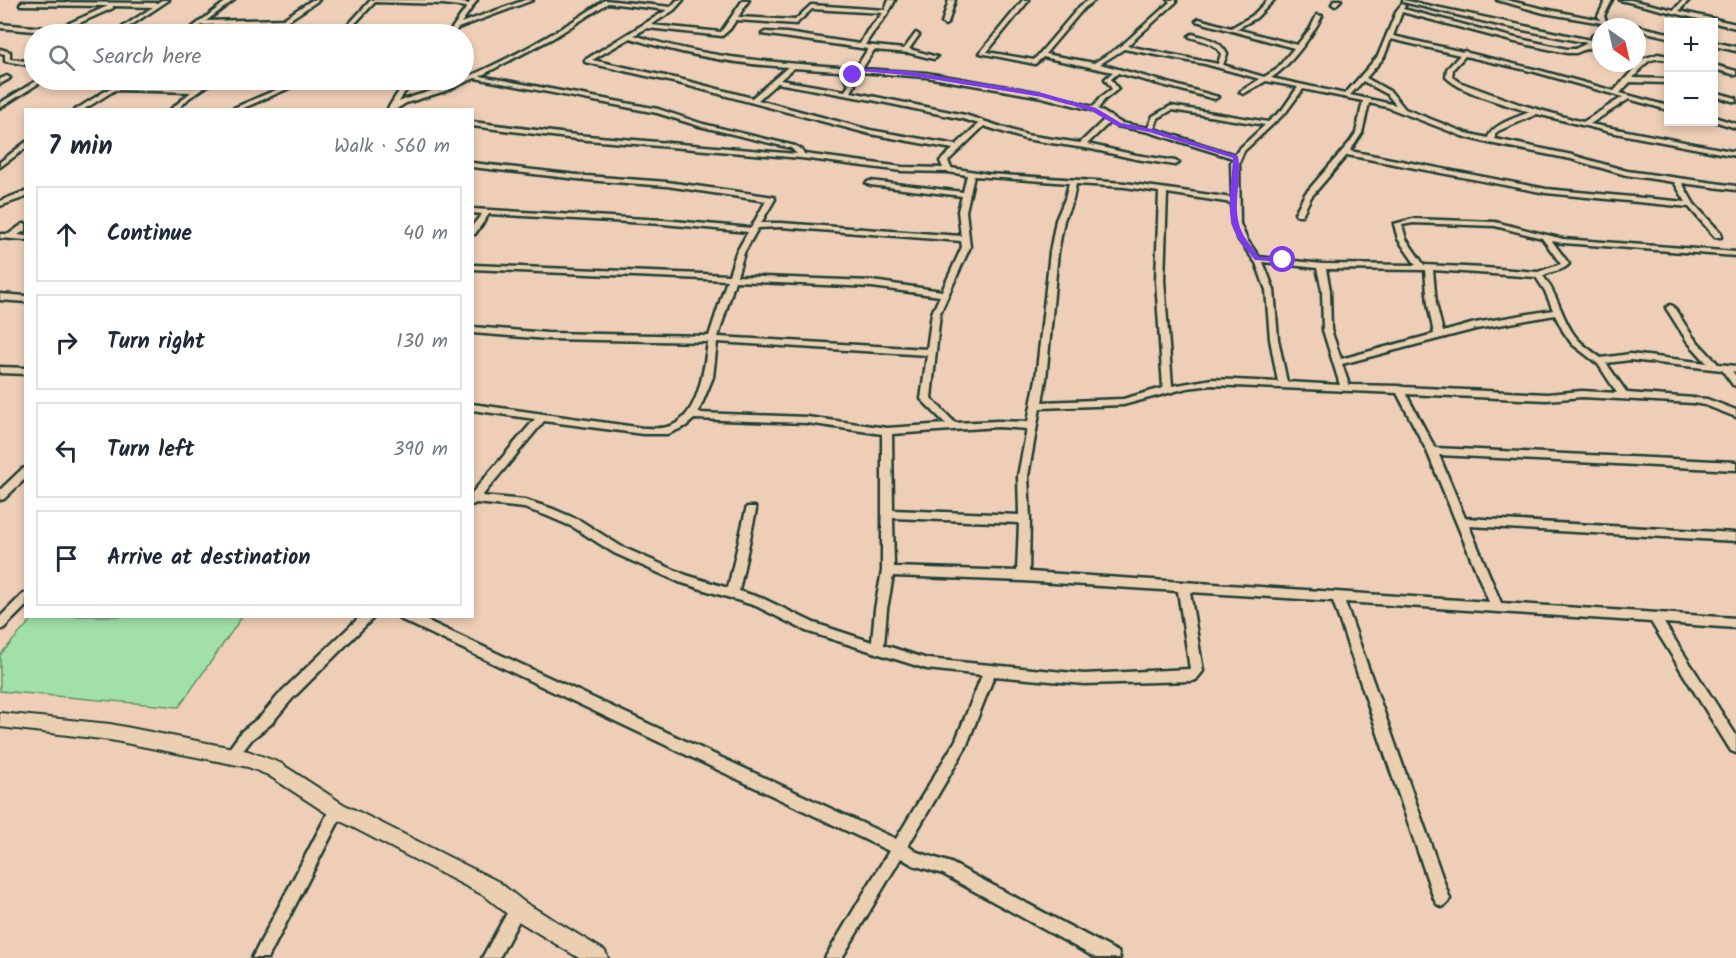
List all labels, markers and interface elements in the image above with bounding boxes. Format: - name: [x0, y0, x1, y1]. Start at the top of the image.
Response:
- north arrow: [1592, 18, 1646, 72]
- map controls: [1664, 18, 1718, 126]
- button: +: [1664, 18, 1718, 72]
- search box: [24, 24, 474, 90]
- text: Search here: [93, 40, 201, 75]
- icon: search: [45, 41, 78, 74]
- route end: [839, 61, 865, 87]
- button: −: [1664, 72, 1718, 126]
- text: 7 min: [48, 126, 113, 168]
- text: Walk · 560 m: [334, 131, 450, 163]
- text: Continue: [107, 217, 192, 252]
- icon: ahead: [50, 218, 83, 251]
- text: 40 m: [403, 218, 448, 250]
- route start: [1269, 246, 1295, 272]
- text: Turn right: [107, 325, 205, 360]
- icon: right: [50, 326, 83, 359]
- text: 130 m: [396, 326, 448, 358]
- text: Turn left: [107, 433, 194, 468]
- icon: left: [50, 434, 83, 467]
- text: 390 m: [393, 434, 448, 466]
- text: Arrive at destination: [107, 541, 310, 576]
- icon: arrive: [50, 542, 83, 575]

